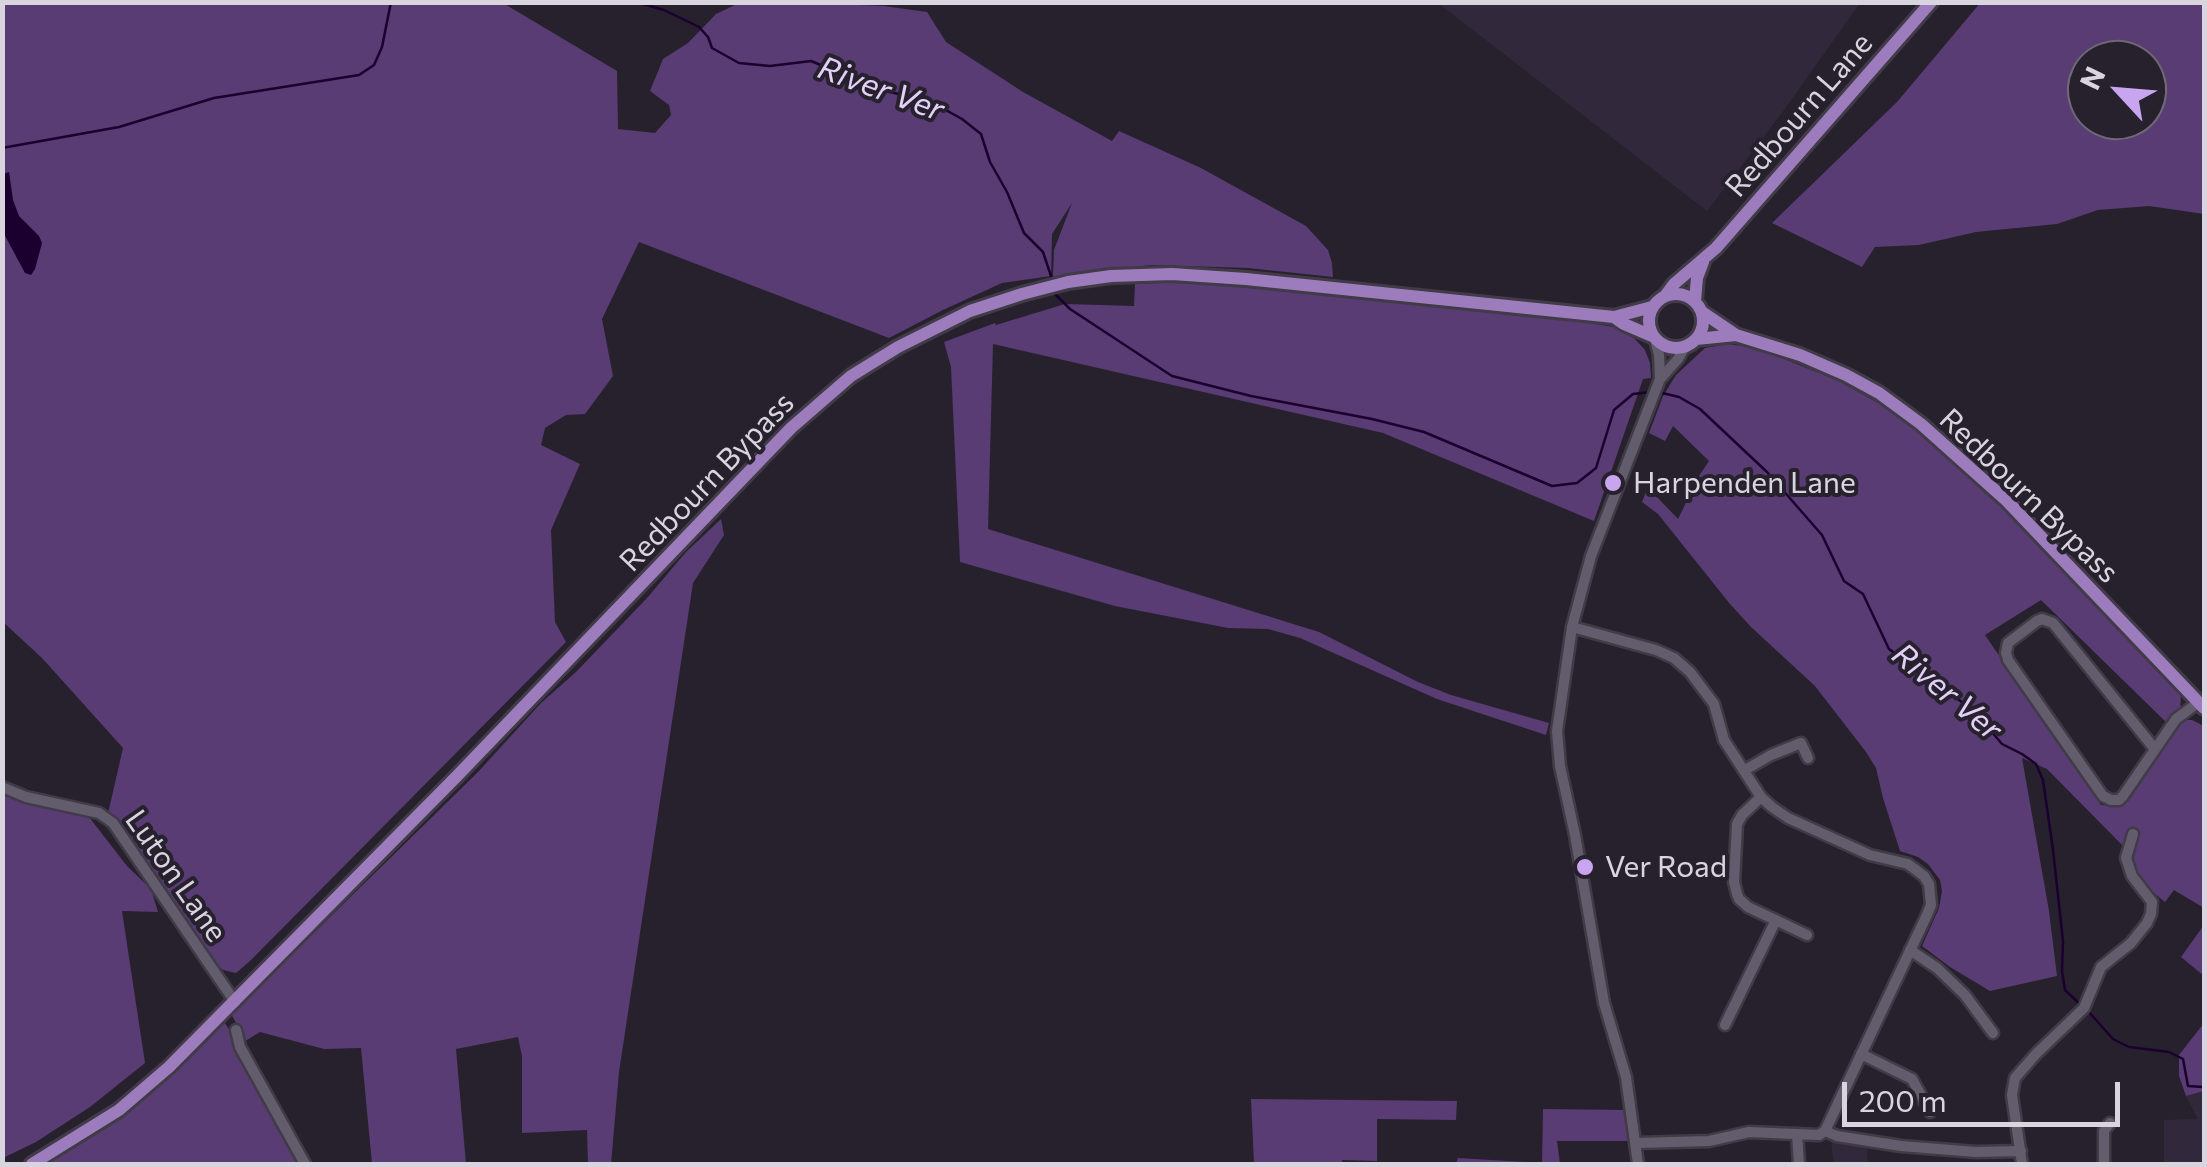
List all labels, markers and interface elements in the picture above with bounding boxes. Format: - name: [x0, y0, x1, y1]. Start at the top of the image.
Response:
- street label: Redbourn Lane: [1718, 26, 1880, 204]
- north arrow: [2067, 40, 2167, 140]
- water label: River Ver: [813, 49, 949, 129]
- text: N: [2072, 61, 2112, 95]
- street label: Redbourn Bypass: [612, 385, 802, 579]
- street label: Redbourn Bypass: [1932, 401, 2126, 591]
- place label: Harpenden Lane: [1633, 465, 1856, 501]
- marker: Harpenden Lane: [1602, 472, 1624, 494]
- water label: River Ver: [1884, 635, 2010, 749]
- street label: Luton Lane: [117, 803, 235, 949]
- place label: Ver Road: [1605, 849, 1727, 885]
- marker: Ver Road: [1574, 856, 1596, 878]
- scale bar: [1847, 1062, 2124, 1124]
- text: 200 m: [1859, 1081, 1947, 1118]

